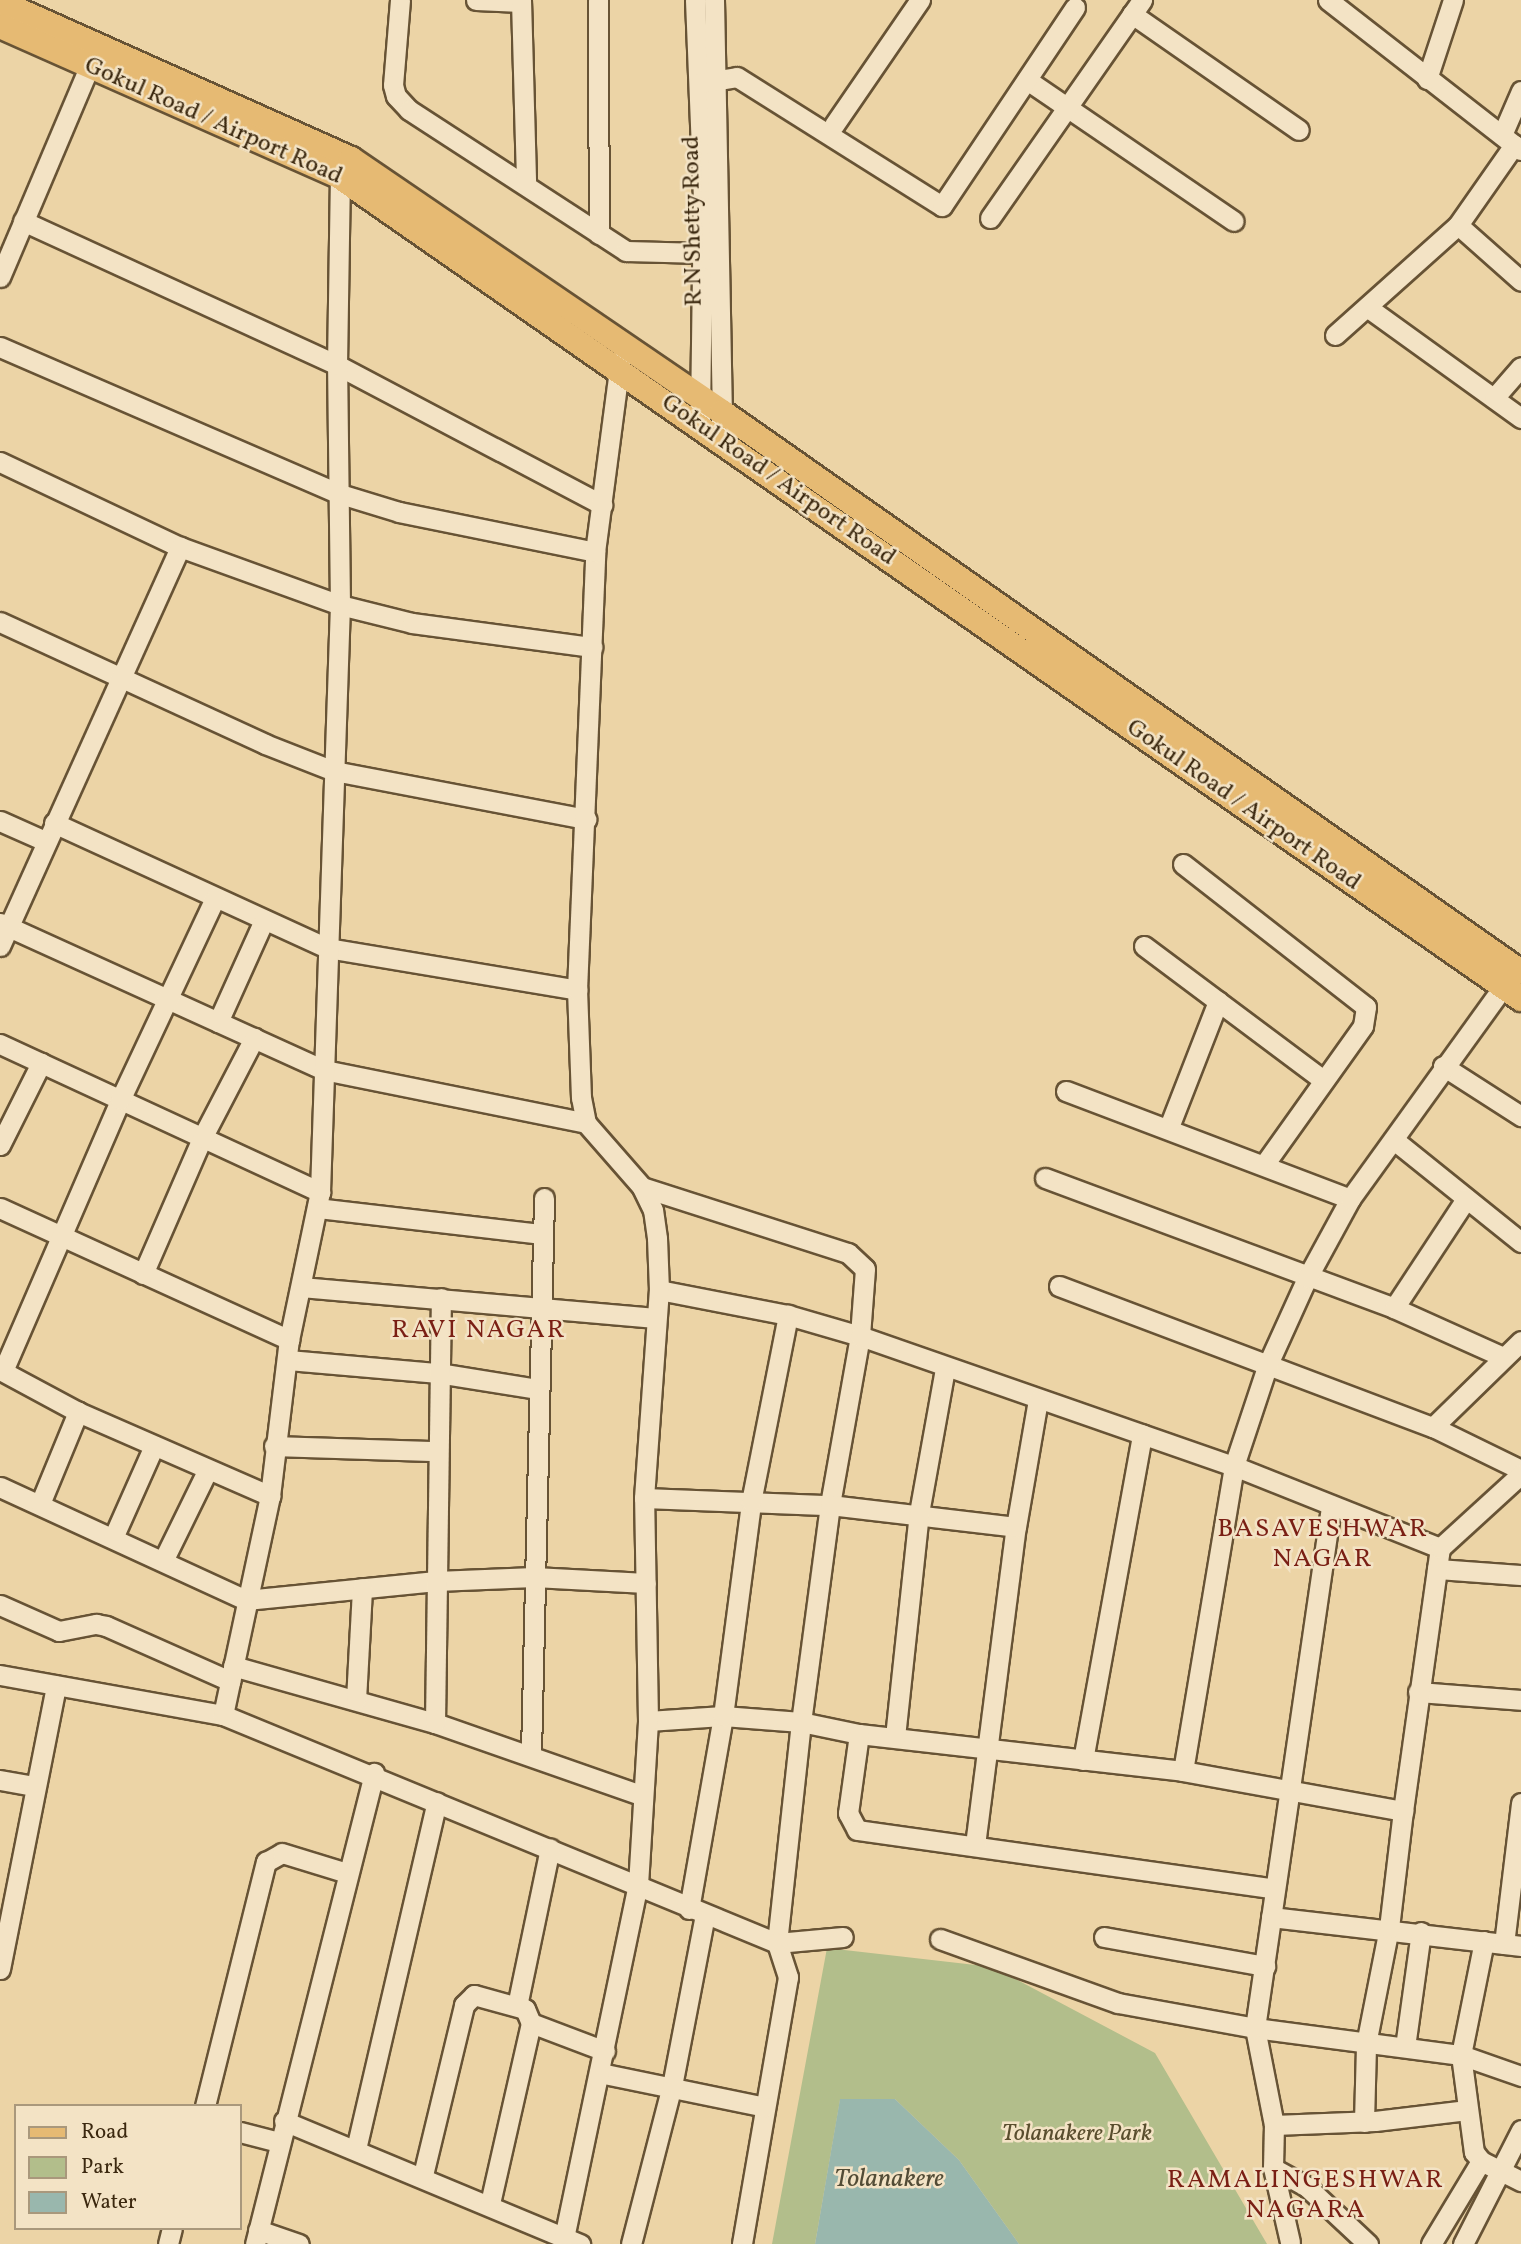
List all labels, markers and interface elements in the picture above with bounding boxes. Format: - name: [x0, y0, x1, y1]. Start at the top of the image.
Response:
- street label: Gokul Road / Airport Road: [80, 52, 346, 192]
- street label: R N Shetty Road: [678, 135, 710, 307]
- street label: Gokul Road / Airport Road: [655, 389, 901, 573]
- street label: Gokul Road / Airport Road: [1120, 714, 1366, 898]
- district label: RAVI NAGAR: [393, 1315, 565, 1347]
- district label: BASAVESHWAR NAGAR: [1219, 1514, 1427, 1576]
- legend: [14, 2104, 242, 2230]
- text: Road: [81, 2118, 128, 2147]
- park label: Tolanakere Park: [1002, 2121, 1152, 2149]
- text: Park: [81, 2153, 124, 2182]
- water label: Tolanakere: [834, 2164, 944, 2196]
- district label: RAMALINGESHWAR NAGARA: [1169, 2165, 1443, 2226]
- text: Water: [81, 2188, 137, 2217]

